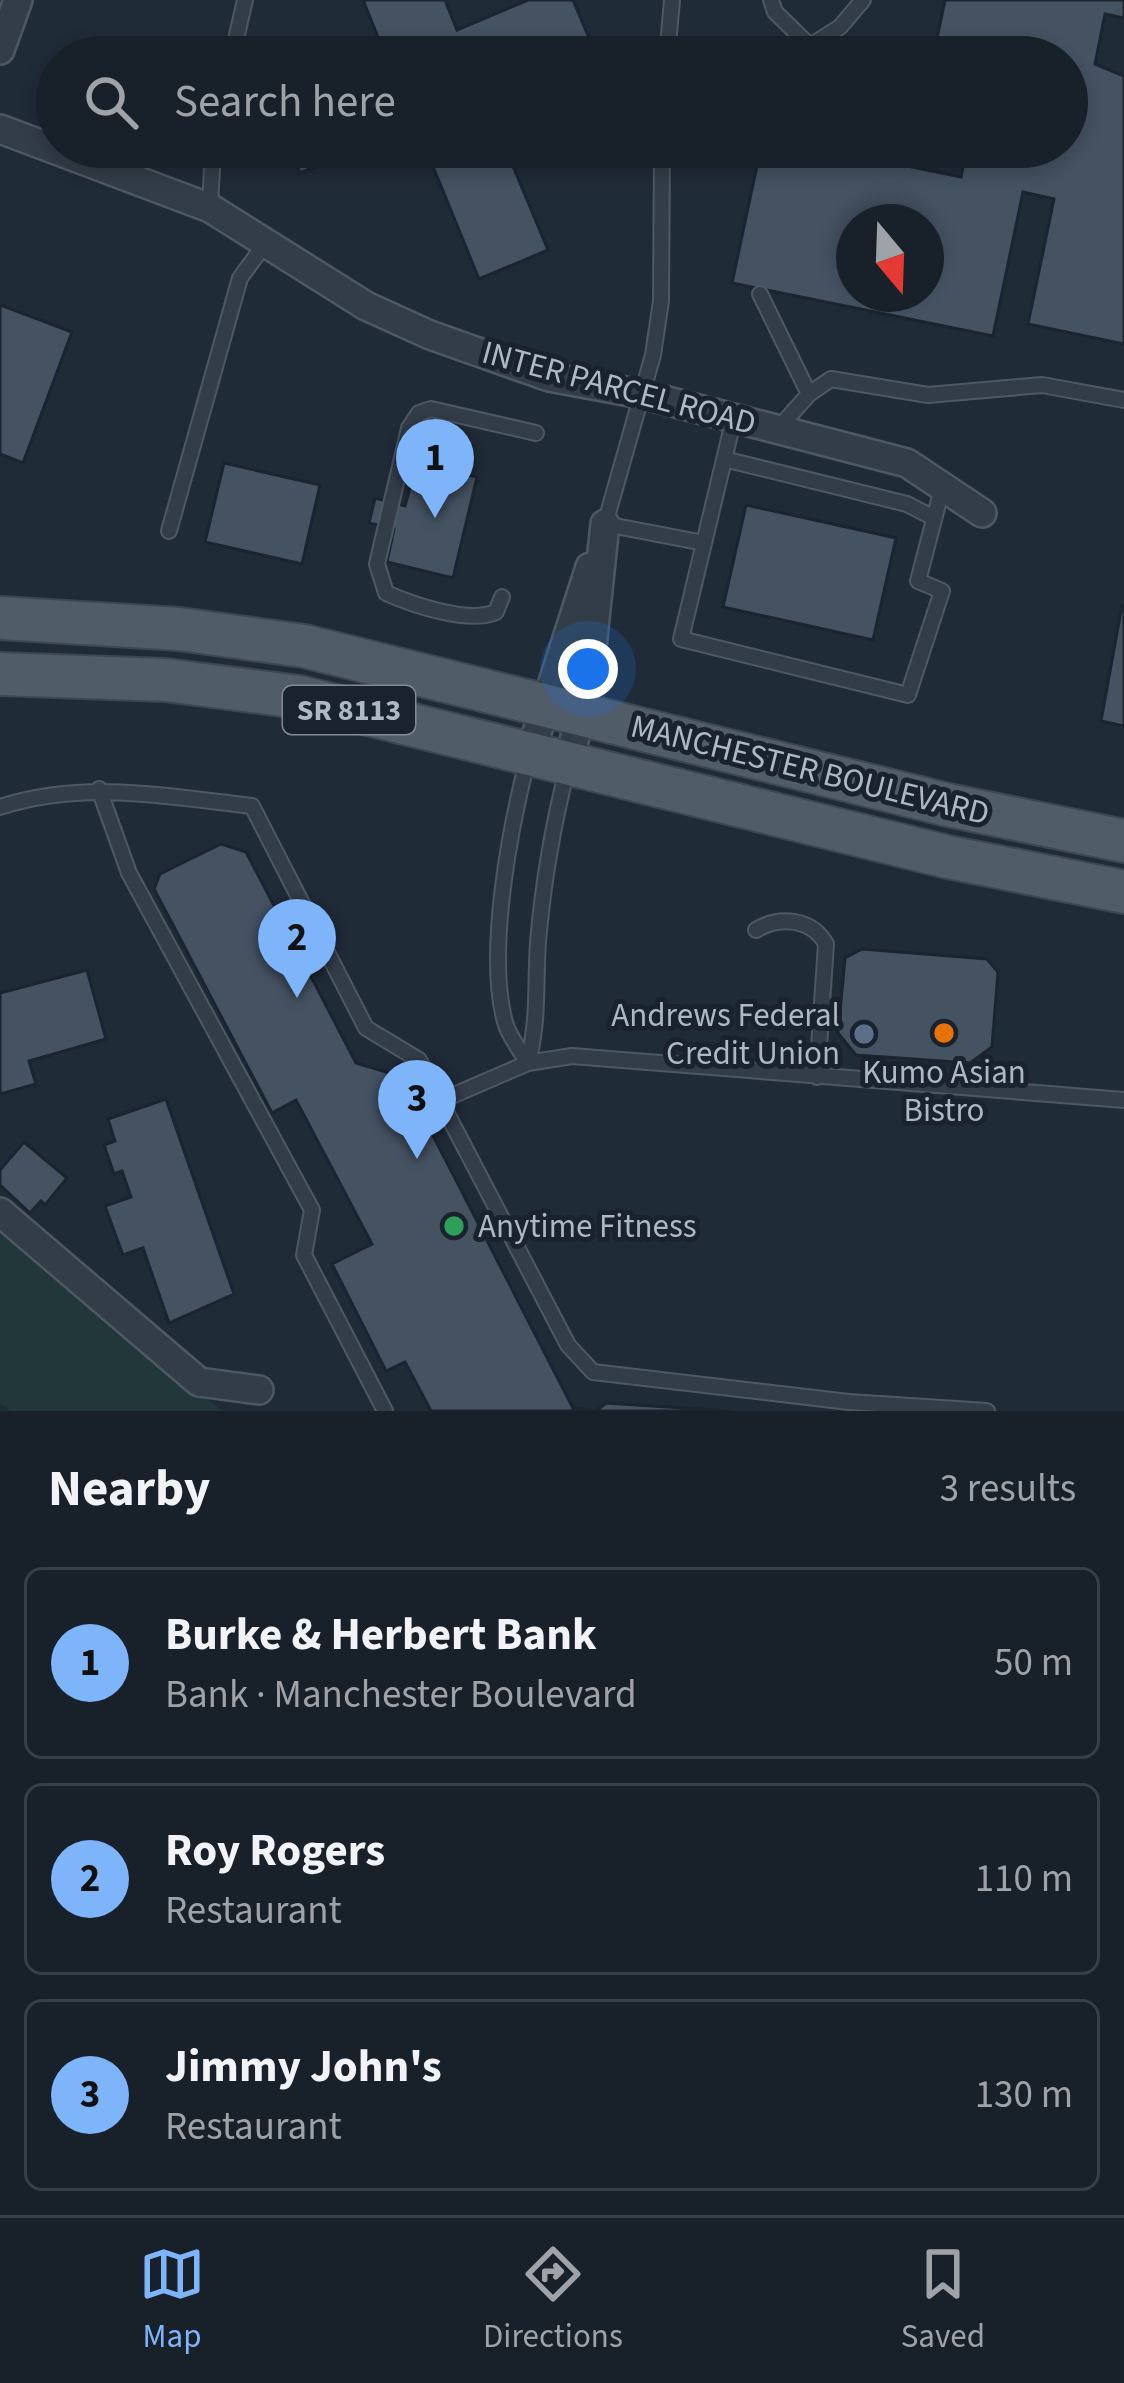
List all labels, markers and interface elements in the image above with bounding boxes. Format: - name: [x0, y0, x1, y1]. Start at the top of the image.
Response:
- search box: [36, 36, 1088, 168]
- icon: search: [78, 69, 144, 135]
- text: Search here: [174, 70, 396, 134]
- north arrow: [836, 204, 944, 312]
- street label: INTER PARCEL ROAD: [477, 329, 761, 447]
- pin: 1: [396, 419, 474, 518]
- your location: [558, 639, 618, 699]
- road number: SR 8113: [283, 686, 415, 734]
- street label: MANCHESTER BOULEVARD: [626, 703, 994, 837]
- pin: 2: [258, 899, 336, 998]
- place label: Andrews Federal Credit Union: [611, 992, 840, 1077]
- marker: Kumo Asian Bistro: [931, 1020, 957, 1046]
- marker: Andrews Federal Credit Union: [851, 1021, 877, 1047]
- place label: Kumo Asian Bistro: [862, 1049, 1026, 1134]
- pin: 3: [378, 1060, 456, 1159]
- place label: Anytime Fitness: [478, 1203, 697, 1250]
- marker: Anytime Fitness: [441, 1213, 467, 1239]
- text: Nearby: [48, 1453, 210, 1525]
- text: 3 results: [940, 1461, 1076, 1517]
- text: Burke & Herbert Bank: [165, 1603, 597, 1667]
- text: 1: [80, 1635, 100, 1691]
- text: 50 m: [994, 1635, 1073, 1691]
- text: Bank · Manchester Boulevard: [165, 1667, 637, 1723]
- text: Roy Rogers: [165, 1819, 385, 1883]
- text: 2: [80, 1851, 100, 1907]
- text: 110 m: [975, 1851, 1073, 1907]
- text: Restaurant: [165, 1883, 342, 1939]
- text: Jimmy John's: [165, 2035, 442, 2099]
- text: 3: [80, 2067, 100, 2123]
- text: 130 m: [975, 2067, 1073, 2123]
- text: Restaurant: [165, 2099, 342, 2155]
- tab: Map: [139, 2241, 205, 2360]
- tab: Directions: [483, 2241, 623, 2360]
- tab: Saved: [901, 2241, 985, 2360]

